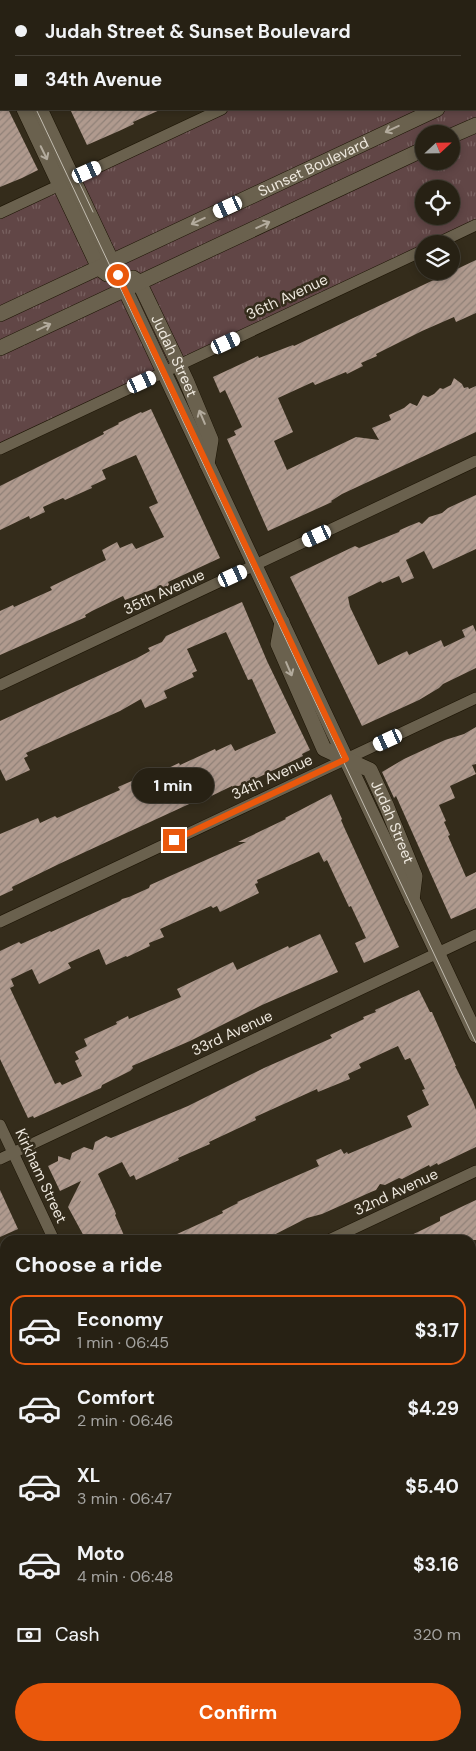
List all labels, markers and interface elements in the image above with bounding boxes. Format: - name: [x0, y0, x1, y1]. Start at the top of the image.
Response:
- text: Judah Street & Sunset Boulevard: [45, 19, 351, 44]
- text: 34th Avenue: [45, 67, 162, 92]
- one-way arrow: [385, 125, 400, 135]
- north arrow: [415, 125, 460, 170]
- map controls: [415, 125, 460, 280]
- street label: Sunset Boulevard: [255, 132, 372, 202]
- one-way arrow: [40, 145, 49, 160]
- car: [70, 159, 103, 185]
- button: locate: [415, 180, 460, 225]
- car: [211, 194, 244, 220]
- one-way arrow: [191, 217, 206, 226]
- one-way arrow: [255, 220, 270, 229]
- button: layers: [415, 235, 460, 280]
- route start: [107, 264, 129, 286]
- street label: 36th Avenue: [243, 269, 331, 325]
- street label: Judah Street: [146, 311, 202, 400]
- one-way arrow: [36, 322, 51, 332]
- car: [209, 330, 242, 356]
- car: [125, 369, 158, 395]
- one-way arrow: [196, 410, 206, 425]
- car: [300, 523, 333, 549]
- car: [216, 563, 249, 589]
- street label: 35th Avenue: [120, 564, 208, 620]
- one-way arrow: [284, 661, 294, 676]
- car: [371, 727, 404, 753]
- street label: 34th Avenue: [228, 749, 316, 805]
- callout: 1 min: [133, 768, 215, 802]
- text: 1 min: [154, 775, 192, 796]
- street label: Judah Street: [366, 777, 419, 867]
- route end: [163, 829, 185, 851]
- street label: 33rd Avenue: [188, 1005, 276, 1061]
- street label: Kirkham Street: [10, 1125, 72, 1227]
- street label: 32nd Avenue: [351, 1164, 441, 1220]
- text: Choose a ride: [15, 1250, 163, 1279]
- text: Economy: [77, 1307, 164, 1332]
- icon: car: [17, 1308, 62, 1353]
- text: $3.17: [415, 1318, 459, 1343]
- text: 1 min · 06:45: [77, 1332, 169, 1353]
- text: Comfort: [77, 1385, 155, 1410]
- icon: car: [17, 1386, 62, 1431]
- text: $4.29: [407, 1396, 459, 1421]
- text: 2 min · 06:46: [77, 1410, 173, 1431]
- text: XL: [77, 1463, 100, 1488]
- icon: car: [17, 1464, 62, 1509]
- text: $5.40: [405, 1474, 459, 1499]
- text: 3 min · 06:47: [77, 1488, 172, 1509]
- text: Moto: [77, 1541, 125, 1566]
- icon: car: [17, 1542, 62, 1587]
- text: $3.16: [413, 1552, 459, 1577]
- text: 4 min · 06:48: [77, 1566, 174, 1587]
- icon: cash: [15, 1621, 43, 1649]
- text: Cash: [55, 1622, 99, 1647]
- text: 320 m: [413, 1624, 461, 1645]
- button: Confirm: [15, 1683, 461, 1741]

